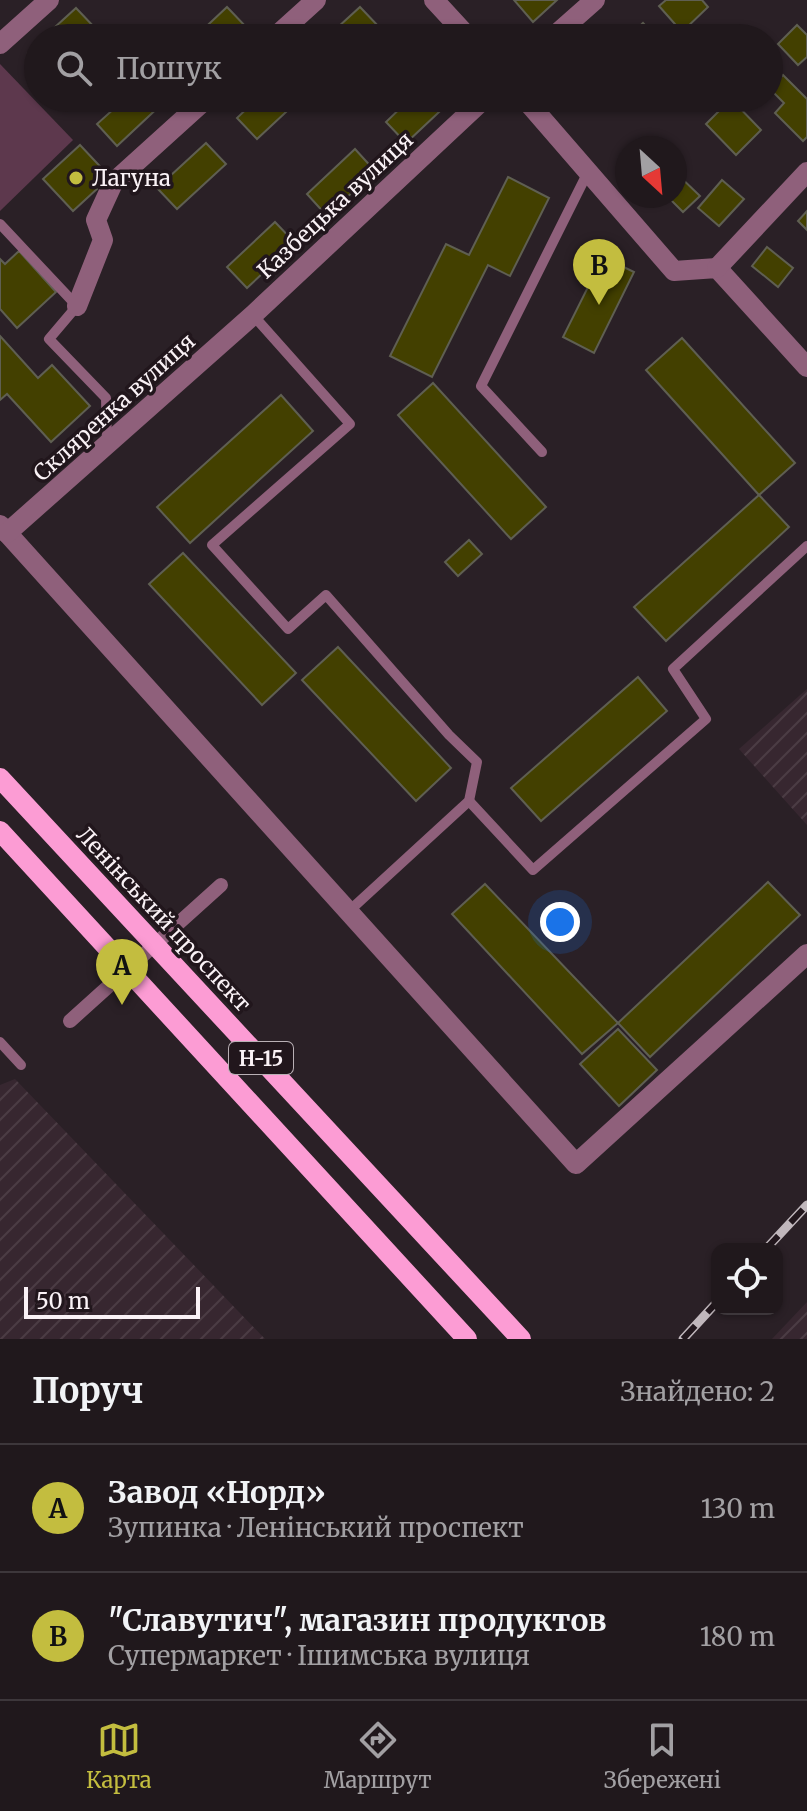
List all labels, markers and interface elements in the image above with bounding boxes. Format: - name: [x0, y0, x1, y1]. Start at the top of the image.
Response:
- search box: [24, 24, 783, 112]
- icon: search: [52, 46, 96, 90]
- text: Пошук: [116, 49, 222, 87]
- street label: Казбецька вулиця: [251, 126, 419, 284]
- north arrow: [615, 136, 687, 208]
- place label: Лагуна: [92, 164, 171, 192]
- marker: Лагуна: [67, 169, 85, 187]
- pin: B: [573, 239, 625, 305]
- street label: Скляренка вулиця: [27, 327, 201, 487]
- street label: Ленінський проспект: [71, 821, 257, 1017]
- your location: [540, 902, 580, 942]
- pin: A: [96, 939, 148, 1005]
- road number: Н-15: [229, 1042, 293, 1074]
- map controls: [711, 1243, 783, 1315]
- button: locate: [711, 1243, 783, 1315]
- scale bar: [24, 1283, 200, 1319]
- text: 50 m: [36, 1287, 90, 1315]
- text: Поруч: [32, 1370, 143, 1412]
- text: Знайдено: 2: [620, 1375, 775, 1408]
- text: Завод «Норд»: [108, 1473, 326, 1511]
- text: A: [49, 1492, 67, 1525]
- text: 130 m: [701, 1492, 775, 1525]
- text: Зупинка · Ленінський проспект: [108, 1511, 524, 1544]
- text: "Славутич", магазин продуктов: [108, 1601, 606, 1639]
- text: B: [49, 1620, 67, 1653]
- text: 180 m: [700, 1620, 775, 1653]
- text: Супермаркет · Ішимська вулиця: [108, 1639, 530, 1672]
- tab: Карта: [86, 1718, 152, 1794]
- tab: Маршрут: [324, 1718, 432, 1794]
- tab: Збережені: [604, 1718, 721, 1794]

